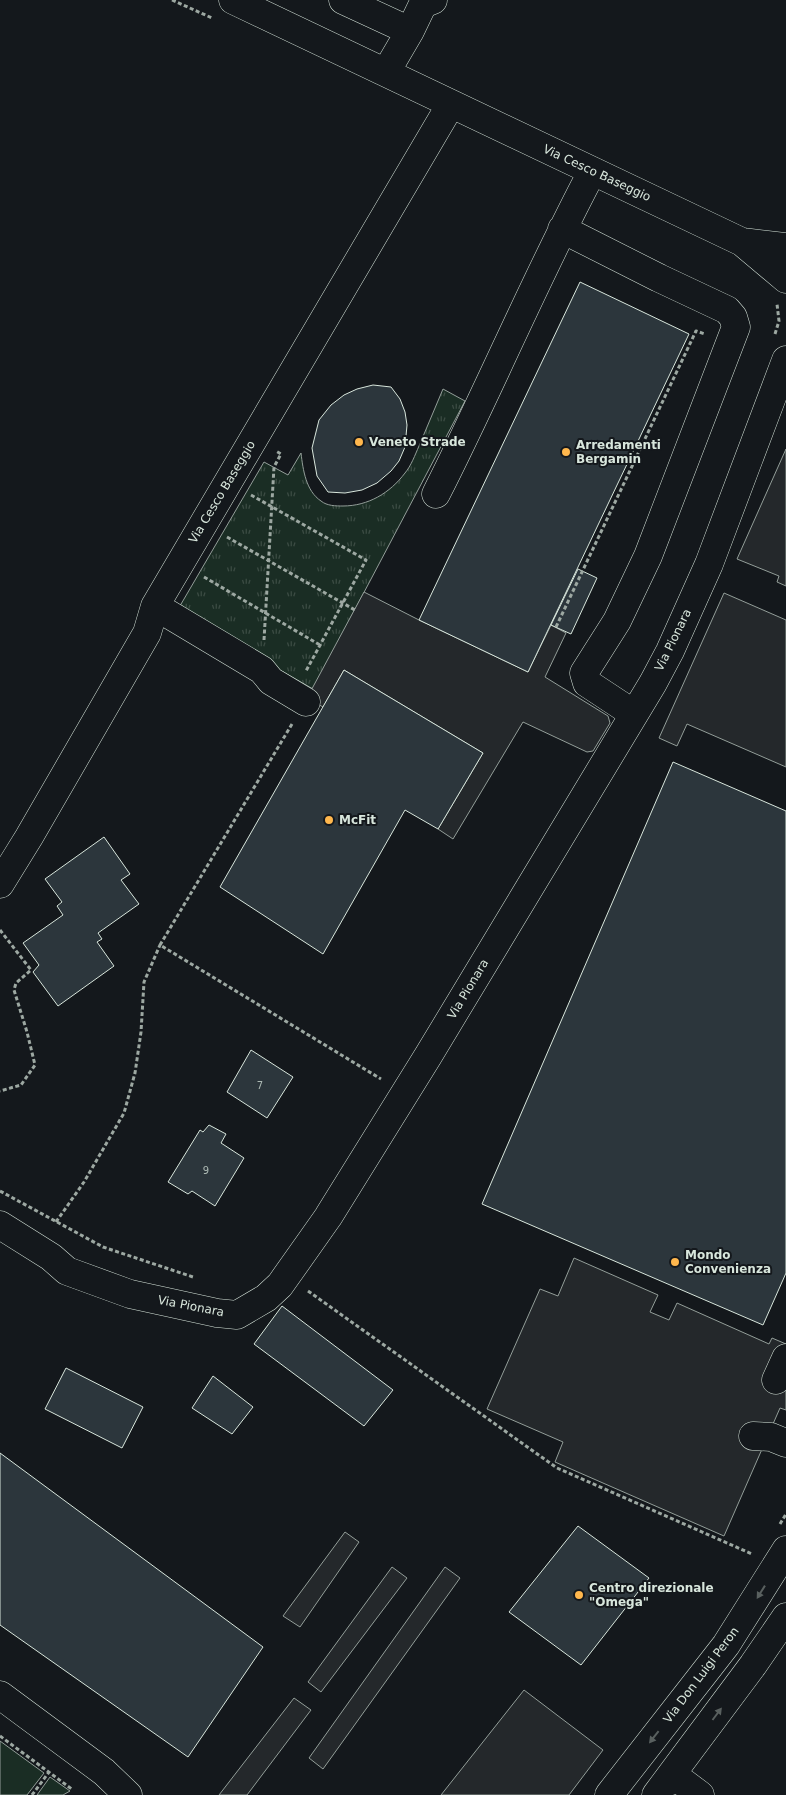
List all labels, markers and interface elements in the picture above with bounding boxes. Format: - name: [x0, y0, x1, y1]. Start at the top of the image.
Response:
- street label: Via Cesco Baseggio: [541, 142, 653, 204]
- place label: Veneto Strade: [369, 435, 466, 449]
- marker: Veneto Strade: [353, 436, 365, 448]
- street label: Via Cesco Baseggio: [186, 438, 258, 546]
- place label: Arredamenti Bergamin: [576, 438, 661, 466]
- marker: Arredamenti Bergamin: [560, 446, 572, 458]
- street label: Via Pionara: [652, 607, 694, 673]
- place label: McFit: [339, 813, 376, 827]
- marker: McFit: [323, 814, 335, 826]
- street label: Via Pionara: [445, 957, 491, 1021]
- house number: 7: [257, 1080, 263, 1091]
- house number: 9: [203, 1165, 209, 1176]
- place label: Mondo Convenienza: [685, 1248, 771, 1276]
- marker: Mondo Convenienza: [669, 1256, 681, 1268]
- street label: Via Pionara: [157, 1293, 225, 1319]
- place label: Centro direzionale "Omega": [589, 1581, 714, 1609]
- one-way arrow: [756, 1585, 765, 1599]
- marker: Centro direzionale "Omega": [573, 1589, 585, 1601]
- street label: Via Don Luigi Peron: [660, 1624, 742, 1726]
- one-way arrow: [711, 1708, 722, 1721]
- one-way arrow: [649, 1730, 660, 1743]

